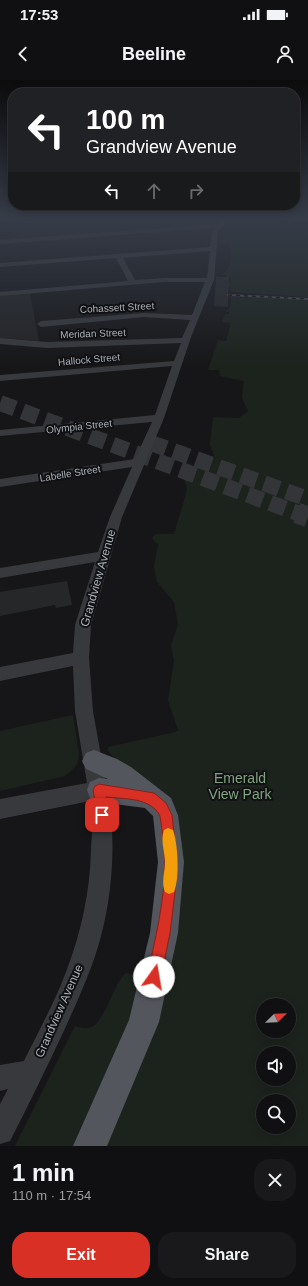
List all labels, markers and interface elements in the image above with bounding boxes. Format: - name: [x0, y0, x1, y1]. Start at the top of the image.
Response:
- text: 17:53: [20, 6, 58, 23]
- icon: back: [12, 43, 34, 65]
- icon: person: [274, 43, 296, 65]
- text: Beeline: [122, 44, 186, 64]
- icon: left: [20, 104, 72, 156]
- text: 100 m: [86, 104, 165, 135]
- text: Grandview Avenue: [86, 137, 237, 157]
- icon: left: [101, 180, 123, 202]
- icon: ahead: [143, 180, 165, 202]
- icon: right: [185, 180, 207, 202]
- street label: Cohassett Street: [80, 300, 155, 315]
- street label: Meridan Street: [60, 327, 126, 340]
- street label: Hallock Street: [58, 351, 121, 368]
- street label: Olympia Street: [46, 418, 113, 435]
- street label: Labelle Street: [39, 463, 102, 484]
- street label: Grandview Avenue: [77, 527, 119, 628]
- park label: Emerald View Park: [209, 770, 272, 802]
- pin: [85, 798, 119, 832]
- icon: arrive: [91, 804, 113, 826]
- position arrow: [133, 956, 175, 998]
- street label: Grandview Avenue: [32, 962, 86, 1060]
- north arrow: [256, 998, 296, 1038]
- map controls: [256, 998, 296, 1134]
- button: sound: [256, 1046, 296, 1086]
- button: search: [256, 1094, 296, 1134]
- text: 1 min: [12, 1159, 75, 1186]
- button: close: [254, 1159, 296, 1201]
- text: 110 m · 17:54: [12, 1188, 91, 1203]
- button: Exit: [12, 1232, 150, 1278]
- button: Share: [158, 1232, 296, 1278]

